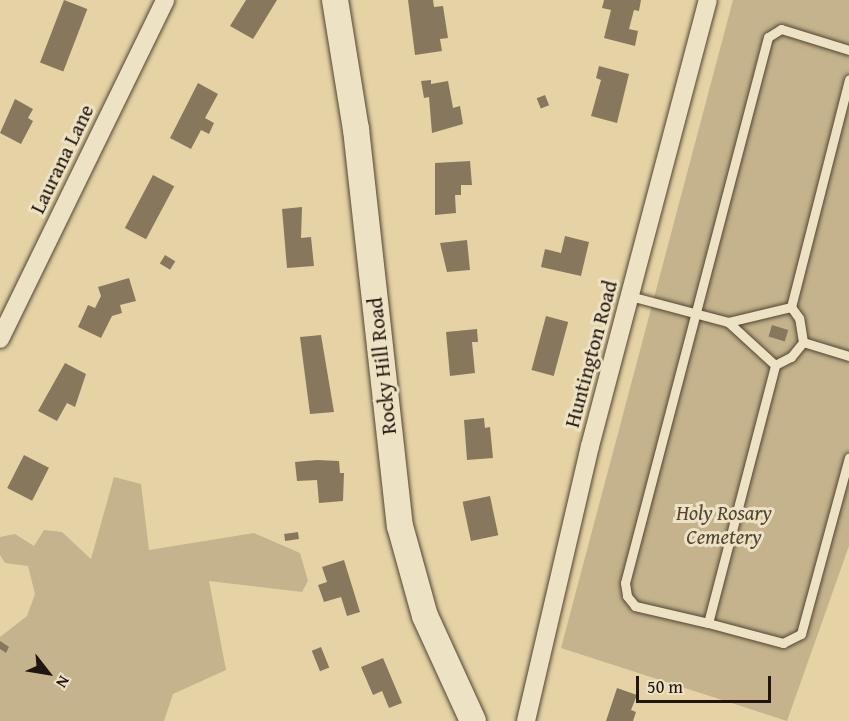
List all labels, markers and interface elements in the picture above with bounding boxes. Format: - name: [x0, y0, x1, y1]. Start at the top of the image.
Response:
- street label: Laurana Lane: [25, 100, 99, 218]
- street label: Huntington Road: [559, 278, 623, 430]
- street label: Rocky Hill Road: [362, 296, 402, 436]
- park label: Holy Rosary Cemetery: [676, 500, 772, 550]
- north arrow: [18, 643, 78, 703]
- scale bar: [639, 664, 774, 702]
- text: N: [50, 671, 76, 693]
- text: 50 m: [647, 673, 683, 700]

